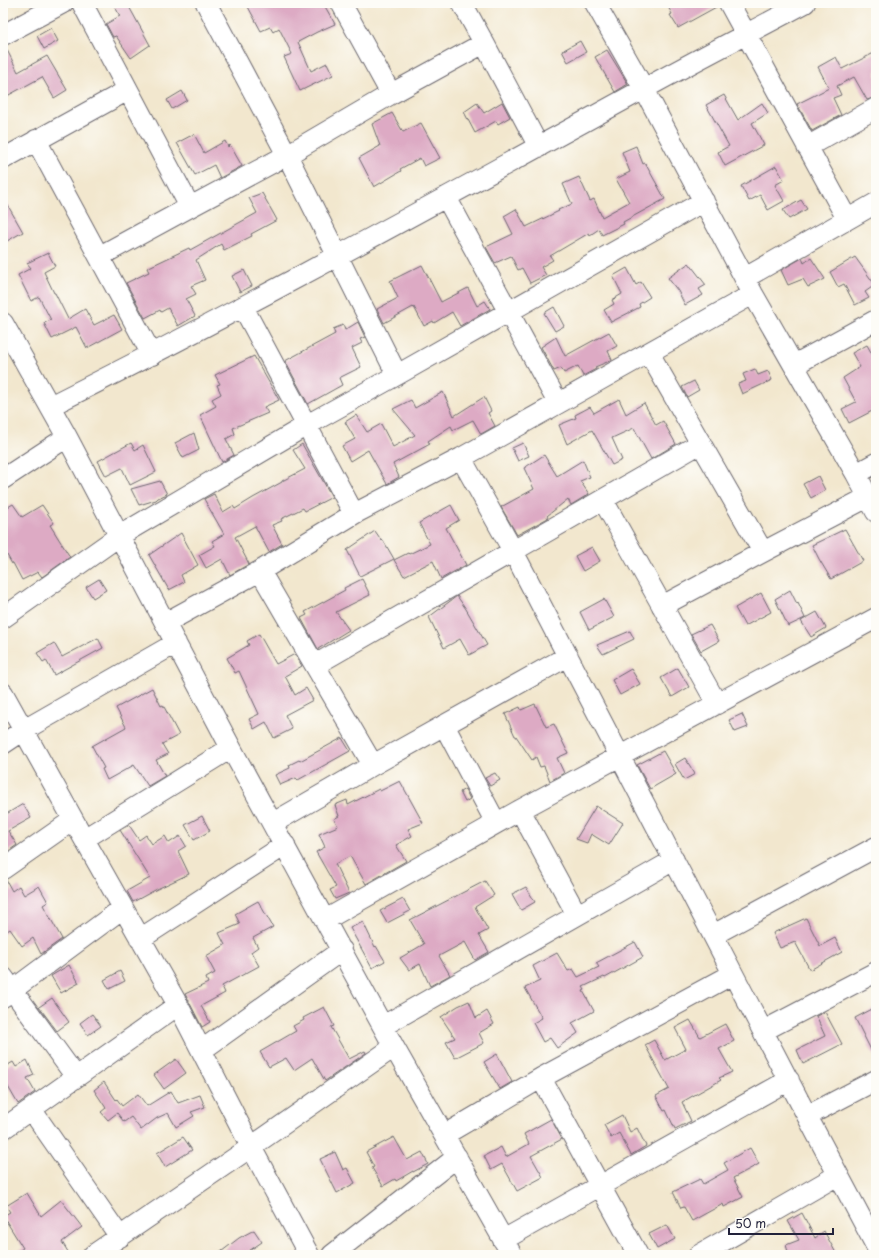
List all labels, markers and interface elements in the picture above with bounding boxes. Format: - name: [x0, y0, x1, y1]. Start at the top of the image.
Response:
- scale bar: [729, 1210, 833, 1236]
- text: 50 m: [735, 1214, 766, 1232]

